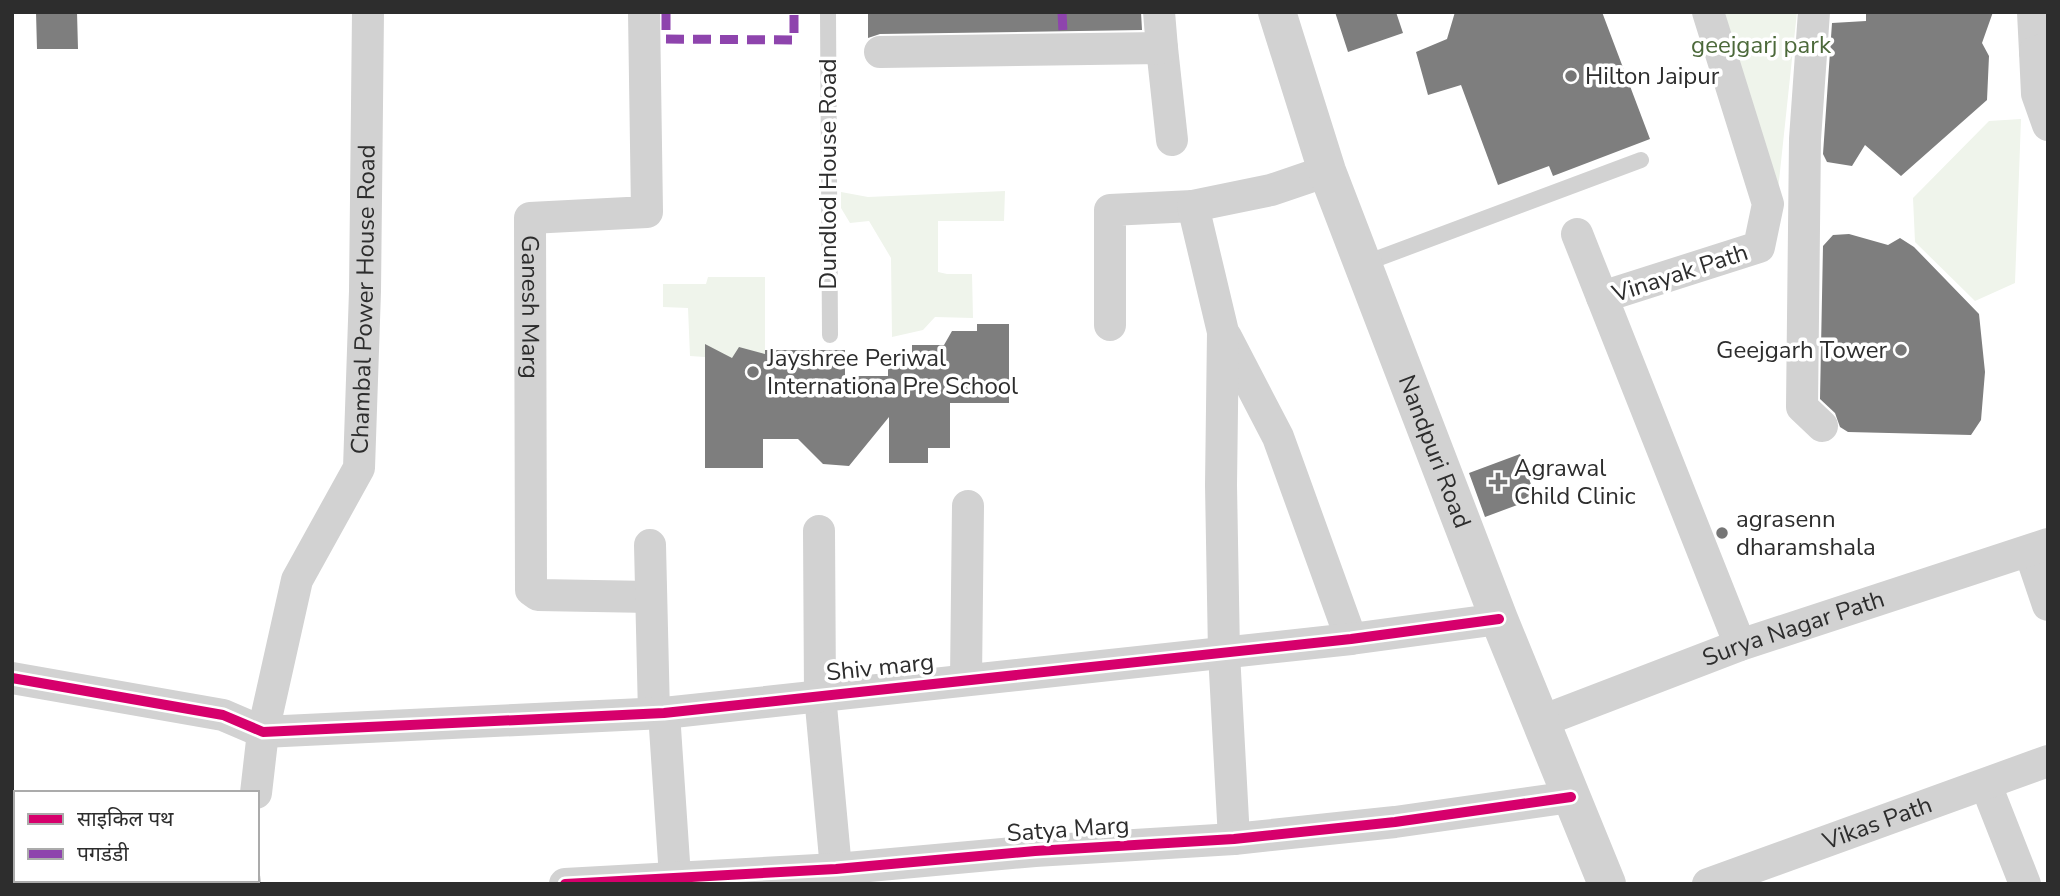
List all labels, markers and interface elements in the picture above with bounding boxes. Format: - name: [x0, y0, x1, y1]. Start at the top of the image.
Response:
- park label: geejgarj park: [1691, 29, 1832, 61]
- street label: Dundlod House Road: [812, 59, 844, 289]
- place label: Hilton Jaipur: [1585, 60, 1720, 92]
- marker: Hilton Jaipur: [1563, 68, 1579, 84]
- street label: Chambal Power House Road: [343, 144, 383, 455]
- street label: Ganesh Marg: [514, 235, 546, 379]
- street label: Vinayak Path: [1607, 236, 1752, 310]
- place label: Geejgarh Tower: [1716, 334, 1887, 366]
- place label: Jayshree Periwal Internationa Pre School: [766, 342, 1018, 402]
- marker: Geejgarh Tower: [1893, 342, 1909, 358]
- marker: Jayshree Periwal Internationa Pre School: [745, 364, 761, 380]
- street label: Nandpuri Road: [1391, 370, 1479, 533]
- place label: Agrawal Child Clinic: [1514, 452, 1636, 512]
- marker: Agrawal Child Clinic: [1488, 472, 1508, 492]
- place label: agrasenn dharamshala: [1736, 503, 1876, 563]
- marker: agrasenn dharamshala: [1714, 525, 1730, 541]
- street label: Surya Nagar Path: [1698, 583, 1888, 674]
- street label: Shiv marg: [824, 645, 936, 689]
- street label: Vikas Path: [1817, 788, 1936, 858]
- legend: [14, 791, 259, 882]
- text: साइकिल पथ: [77, 805, 174, 833]
- street label: Satya Marg: [1006, 809, 1130, 849]
- text: पगडंडी: [77, 840, 129, 868]

